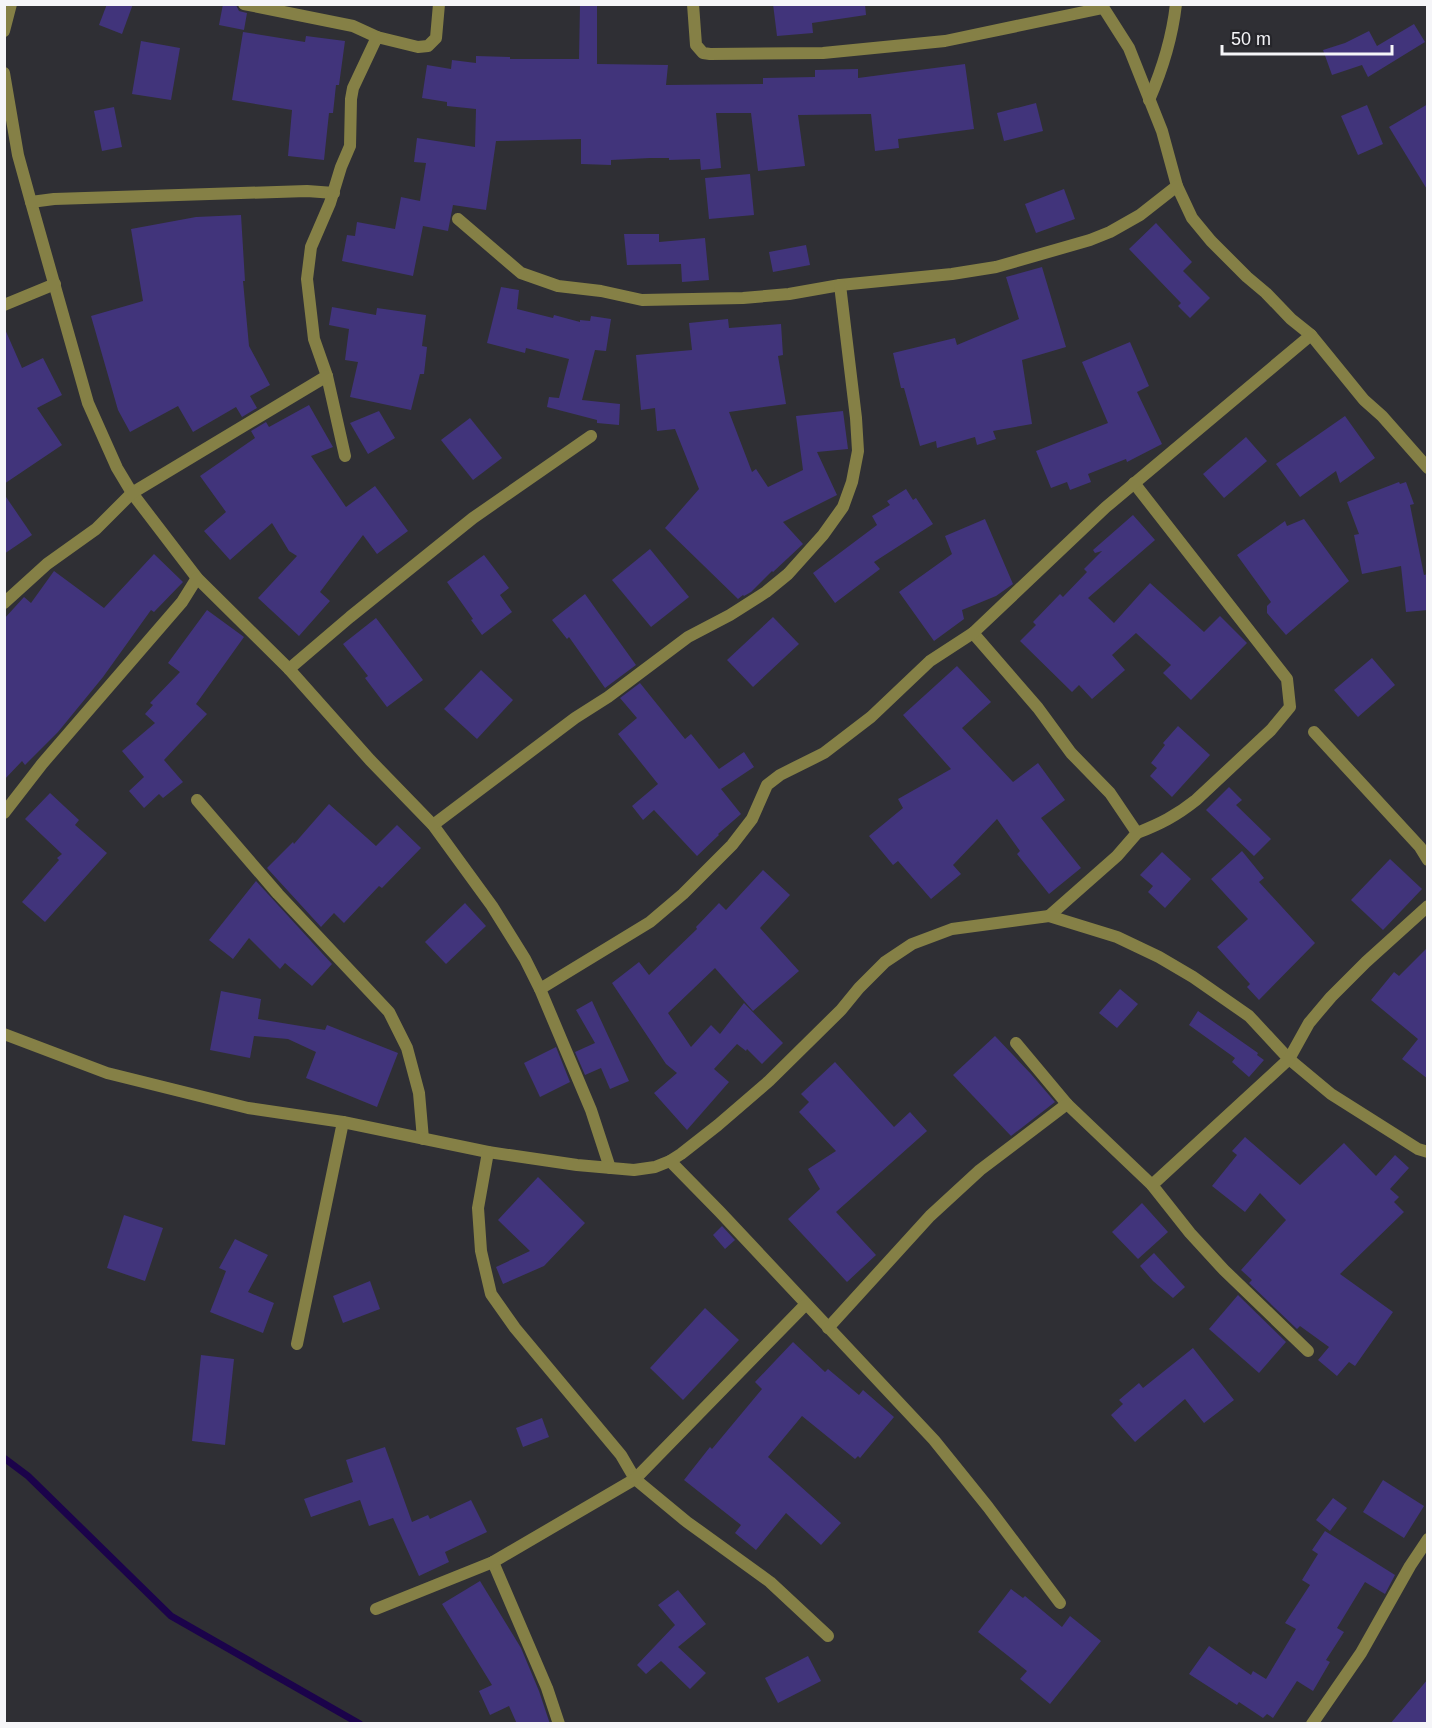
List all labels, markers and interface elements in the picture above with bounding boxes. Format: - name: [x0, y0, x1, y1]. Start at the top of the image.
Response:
- scale bar: [1222, 18, 1392, 56]
- text: 50 m: [1231, 29, 1271, 49]

